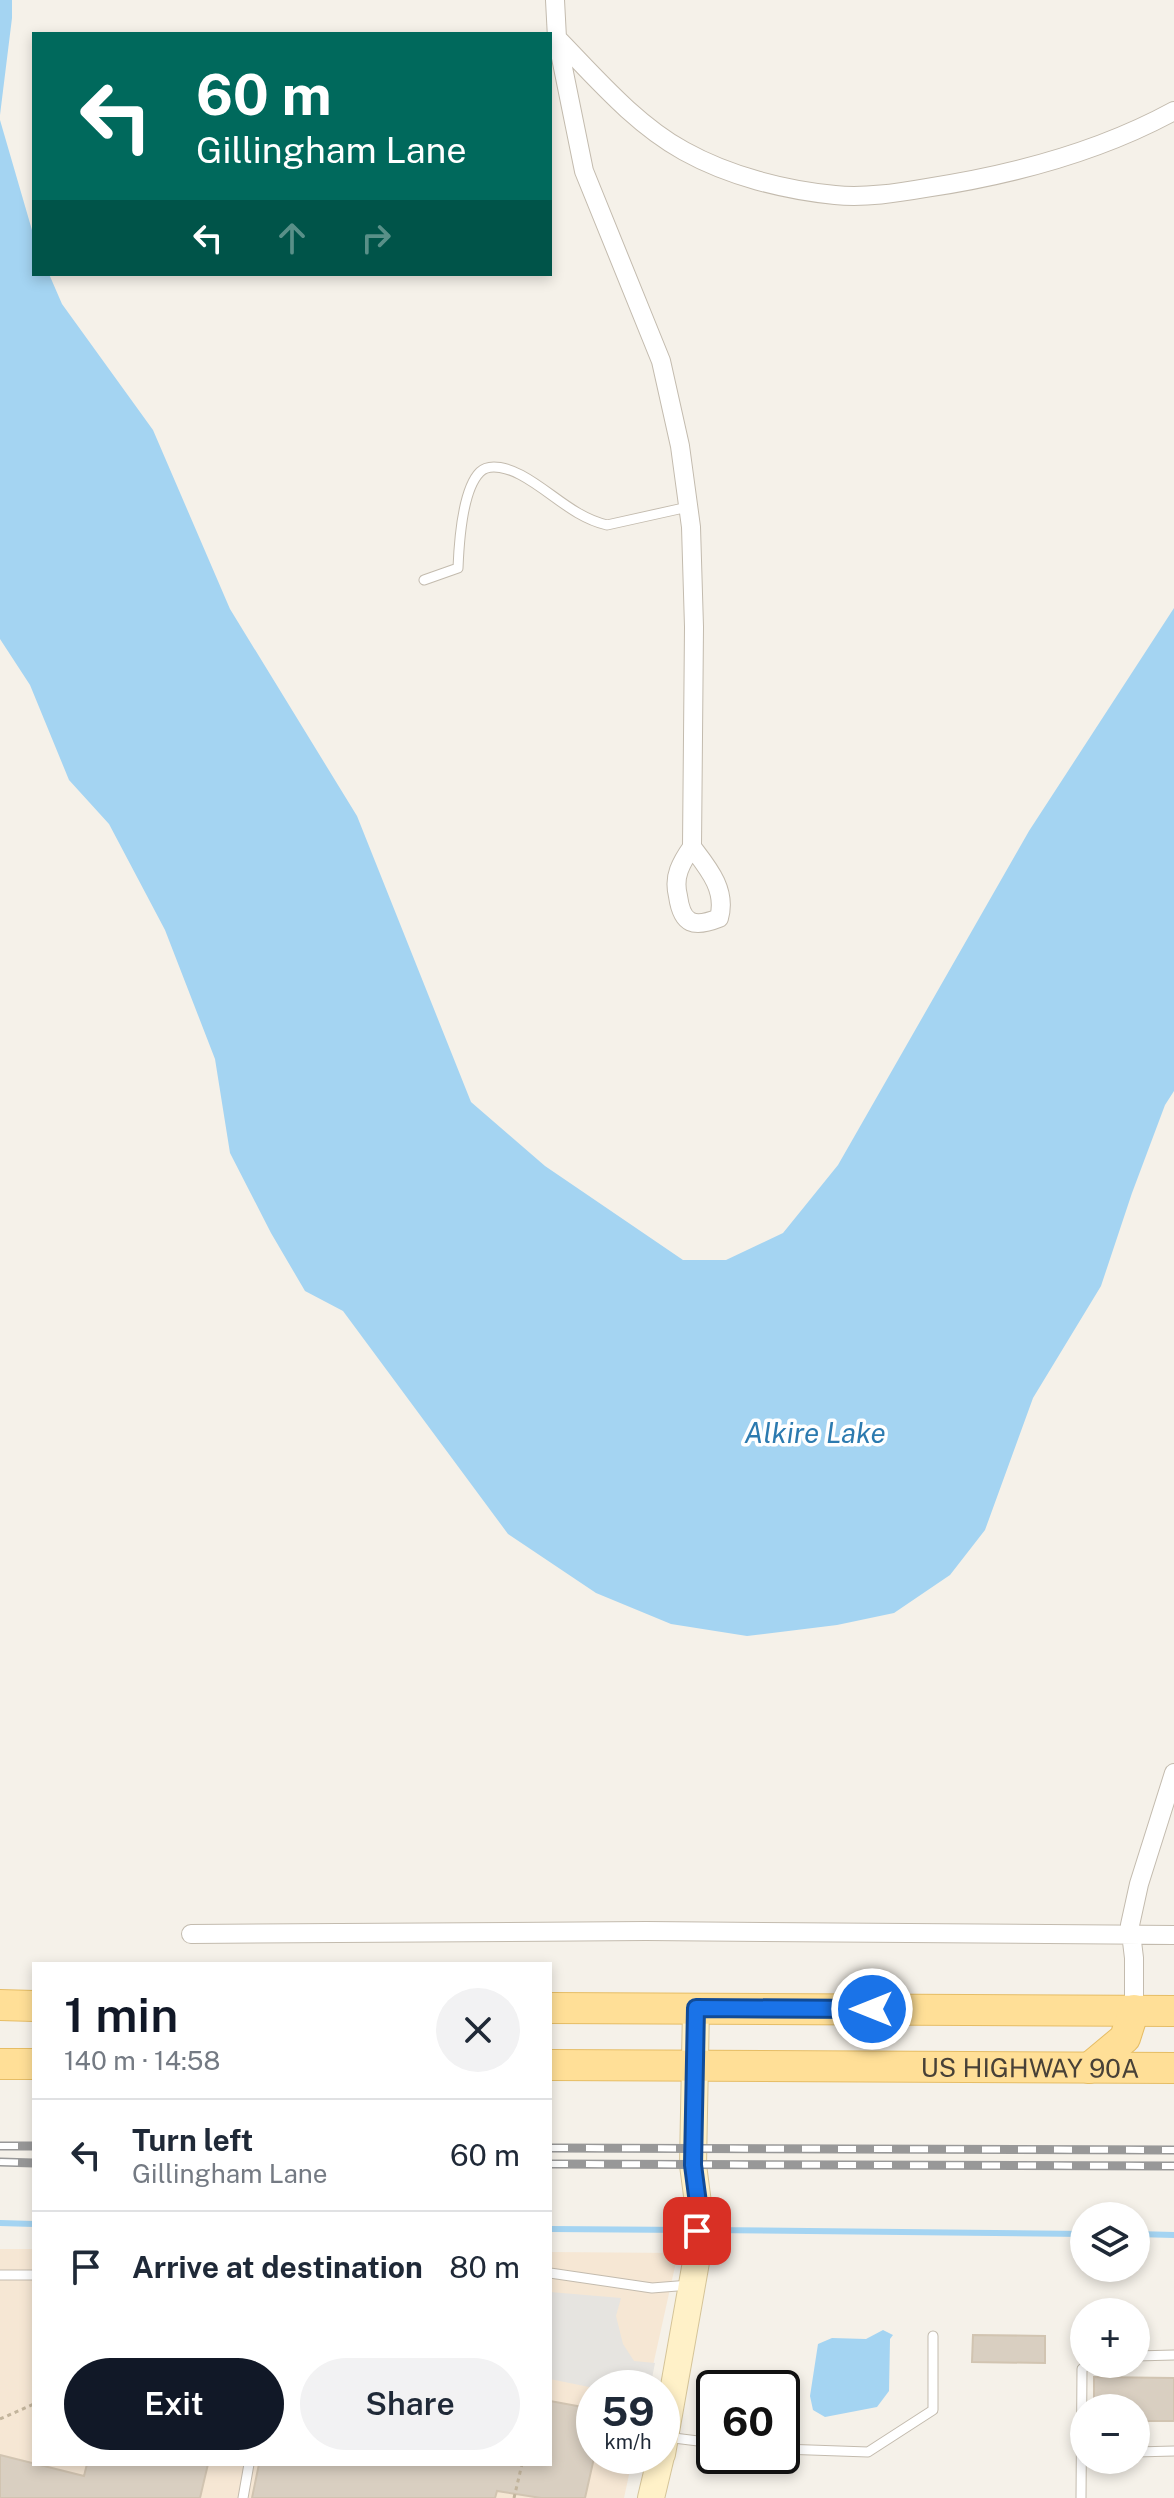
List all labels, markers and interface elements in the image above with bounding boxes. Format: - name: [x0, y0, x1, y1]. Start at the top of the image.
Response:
- text: 60 m: [196, 62, 332, 128]
- icon: left: [64, 64, 168, 168]
- text: Gillingham Lane: [196, 129, 467, 171]
- icon: left: [186, 216, 230, 260]
- icon: ahead: [270, 216, 314, 260]
- icon: right: [354, 216, 398, 260]
- water label: Alkire Lake: [744, 1416, 886, 1449]
- position arrow: [830, 1967, 914, 2051]
- text: 1 min: [64, 1986, 178, 2043]
- button: close: [436, 1988, 520, 2072]
- text: 140 m · 14:58: [64, 2045, 220, 2076]
- street label: US HIGHWAY 90A: [920, 2051, 1140, 2083]
- text: Turn left: [132, 2122, 253, 2158]
- icon: left: [64, 2133, 108, 2177]
- text: 60 m: [450, 2137, 520, 2173]
- text: Gillingham Lane: [132, 2158, 328, 2189]
- pin: [663, 2197, 731, 2265]
- map controls: [1070, 2202, 1150, 2474]
- button: layers: [1070, 2202, 1150, 2282]
- icon: arrive: [675, 2209, 719, 2253]
- icon: arrive: [64, 2245, 108, 2289]
- text: Arrive at destination: [132, 2249, 423, 2285]
- text: 80 m: [449, 2249, 520, 2285]
- button: +: [1070, 2298, 1150, 2378]
- button: Exit: [64, 2358, 284, 2450]
- button: Share: [300, 2358, 520, 2450]
- speed limit sign: 60: [696, 2370, 800, 2474]
- text: 59: [601, 2388, 655, 2435]
- button: −: [1070, 2394, 1150, 2474]
- text: km/h: [604, 2430, 652, 2454]

